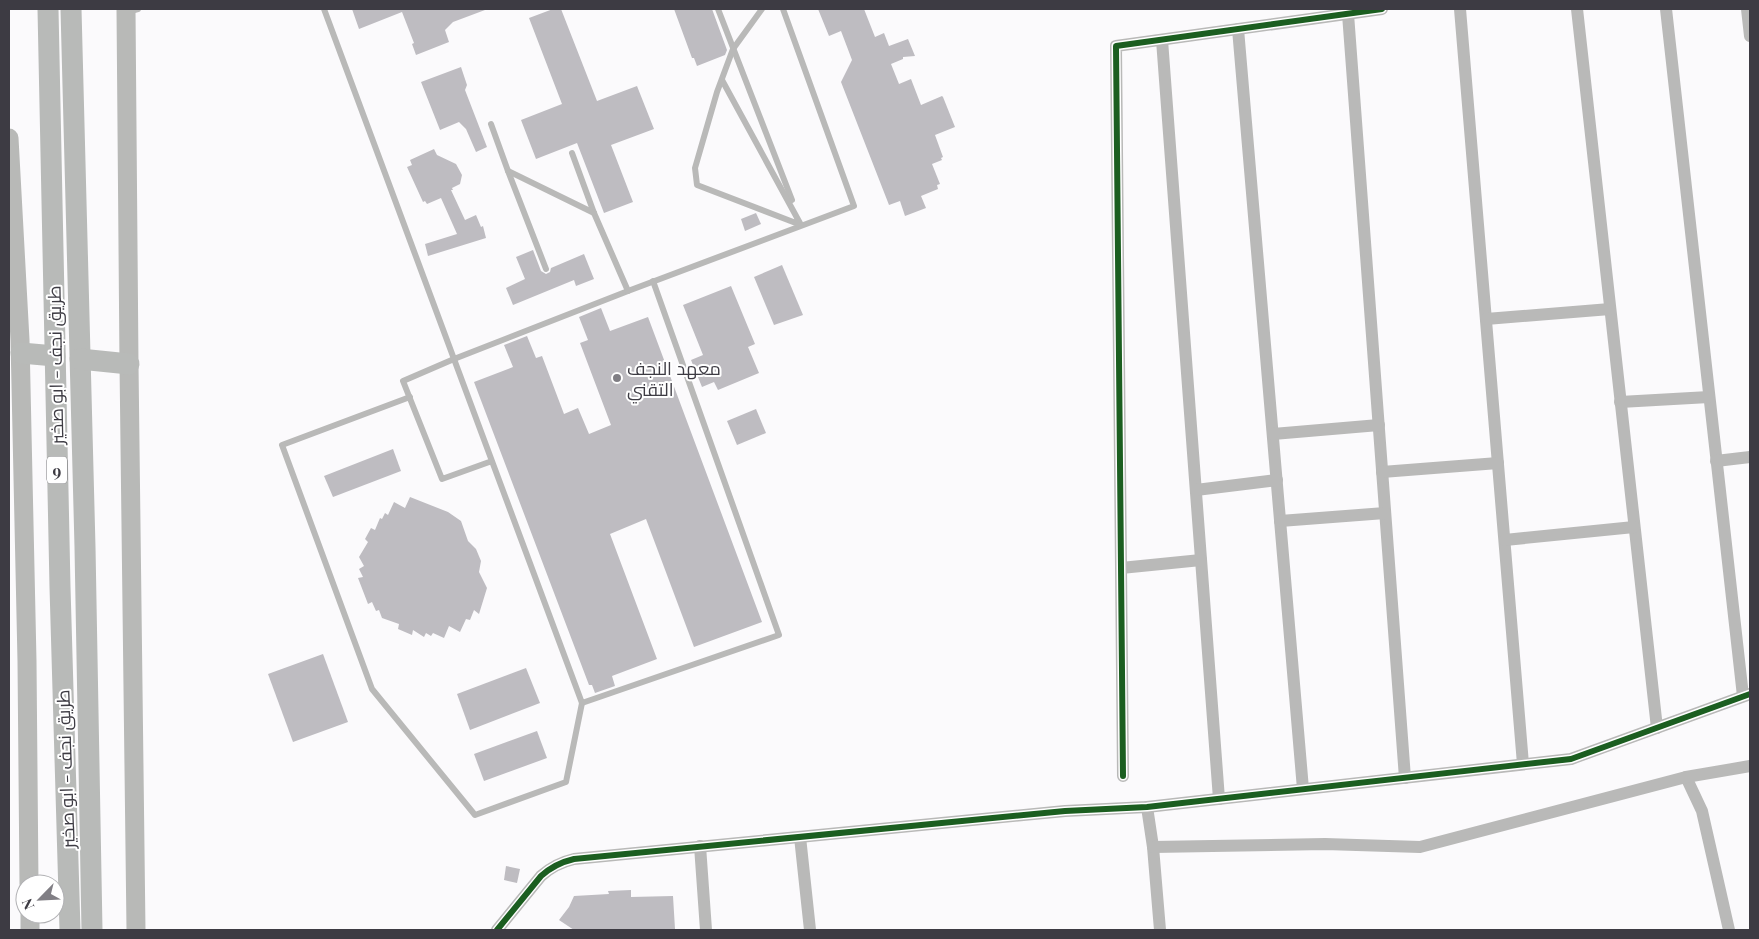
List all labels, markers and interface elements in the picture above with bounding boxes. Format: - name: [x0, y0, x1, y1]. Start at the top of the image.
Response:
- street label: طريق نجف - ابو صخير: [42, 285, 69, 446]
- place label: معهد النجف التقني: [627, 356, 721, 404]
- marker: معهد النجف التقني: [611, 372, 623, 384]
- road number: 9: [47, 456, 67, 484]
- street label: طريق نجف - ابو صخير: [50, 689, 81, 850]
- north arrow: [15, 874, 65, 924]
- text: N: [17, 896, 38, 913]

